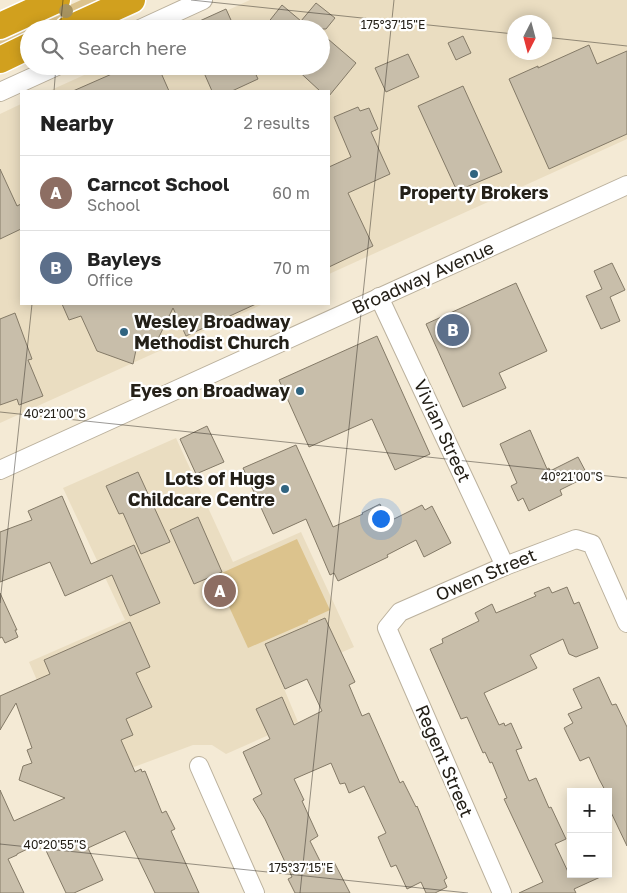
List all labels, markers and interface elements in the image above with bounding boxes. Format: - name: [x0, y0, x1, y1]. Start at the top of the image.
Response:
- north arrow: [507, 15, 552, 60]
- text: 175°37'15"E: [361, 17, 425, 32]
- search box: [20, 20, 330, 75]
- icon: search: [38, 34, 66, 62]
- text: Search here: [78, 36, 187, 59]
- text: Nearby: [40, 110, 114, 136]
- text: 2 results: [244, 113, 310, 133]
- marker: Property Brokers: [468, 168, 480, 180]
- text: Carncot School: [87, 172, 229, 195]
- place label: Property Brokers: [399, 181, 549, 203]
- text: A: [50, 183, 62, 203]
- text: 60 m: [272, 183, 310, 203]
- text: School: [87, 195, 140, 215]
- street label: Broadway Avenue: [348, 236, 497, 318]
- text: Bayleys: [87, 247, 161, 270]
- text: B: [50, 258, 62, 278]
- text: 70 m: [273, 258, 310, 278]
- text: Office: [87, 270, 133, 290]
- place label: Wesley Broadway Methodist Church: [134, 310, 291, 353]
- pin: B: [437, 311, 469, 349]
- marker: Wesley Broadway Methodist Church: [118, 326, 130, 338]
- street label: Vivian Street: [410, 376, 476, 485]
- place label: Eyes on Broadway: [130, 379, 290, 401]
- marker: Eyes on Broadway: [294, 385, 306, 397]
- text: 40°21'00"S: [24, 406, 86, 421]
- place label: Lots of Hugs Childcare Centre: [128, 467, 275, 510]
- text: 40°21'00"S: [541, 469, 603, 484]
- marker: Lots of Hugs Childcare Centre: [279, 483, 291, 495]
- your location: [368, 506, 394, 532]
- street label: Owen Street: [432, 543, 539, 605]
- pin: A: [204, 572, 236, 610]
- street label: Regent Street: [411, 701, 478, 820]
- map controls: [567, 788, 612, 878]
- button: +: [567, 788, 612, 833]
- button: −: [567, 833, 612, 878]
- text: 40°20'55"S: [24, 837, 87, 852]
- text: 175°37'15"E: [269, 860, 333, 875]

